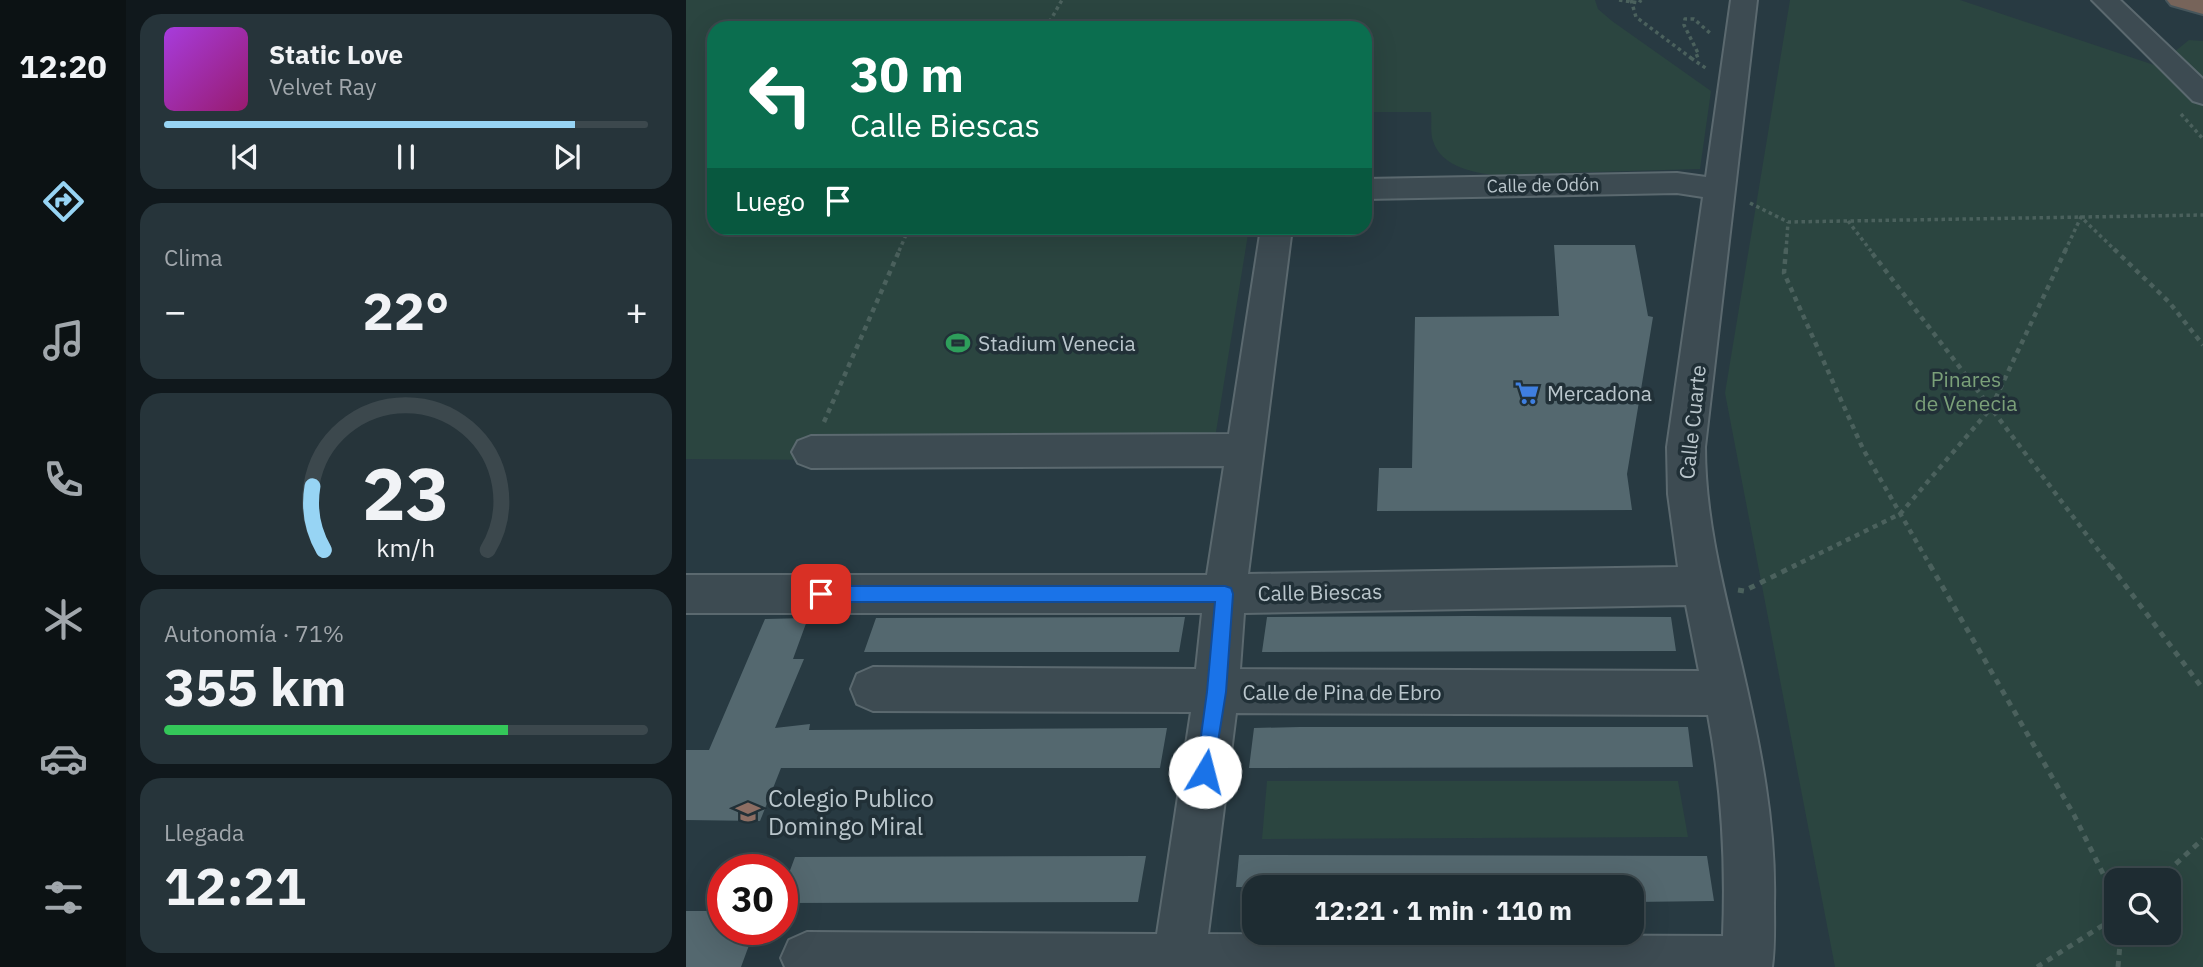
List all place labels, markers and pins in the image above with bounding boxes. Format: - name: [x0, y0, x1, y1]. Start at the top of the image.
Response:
- sports icon: Stadium Venecia: [944, 329, 972, 357]
- place label: Stadium Venecia: [978, 329, 1136, 357]
- supermarket icon: Mercadona: [1513, 379, 1541, 407]
- place label: Mercadona: [1547, 379, 1652, 407]
- pin: [791, 564, 851, 624]
- place label: Colegio Publico Domingo Miral: [768, 782, 934, 842]
- school or university icon: Colegio Publico Domingo Miral: [734, 798, 762, 826]

